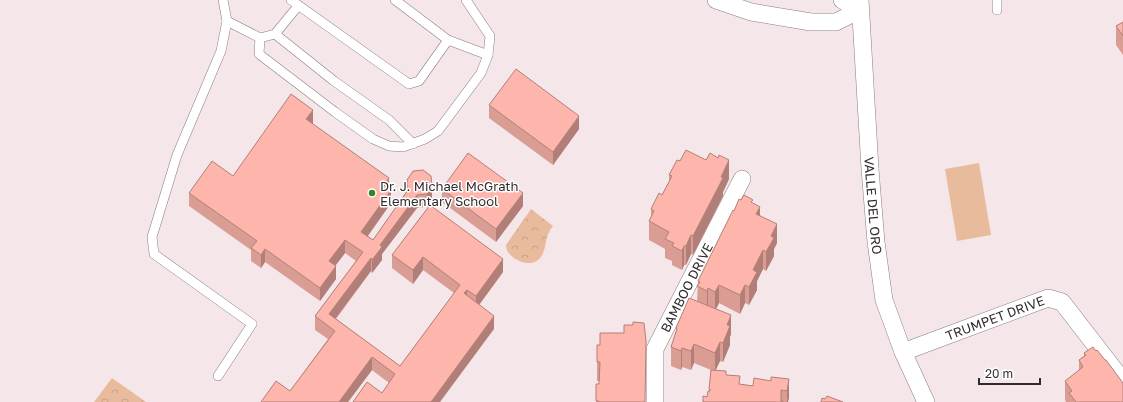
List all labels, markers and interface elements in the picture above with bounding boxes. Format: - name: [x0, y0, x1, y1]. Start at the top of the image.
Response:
- street label: VALLE DEL ORO: [861, 156, 886, 255]
- place label: Dr. J. Michael McGrath Elementary School: [380, 178, 519, 209]
- marker: Dr. J. Michael McGrath Elementary School: [367, 188, 377, 198]
- street label: BAMBOO DRIVE: [657, 240, 716, 335]
- street label: TRUMPET DRIVE: [943, 292, 1046, 343]
- scale bar: [979, 360, 1040, 386]
- text: 20 m: [985, 366, 1013, 381]

